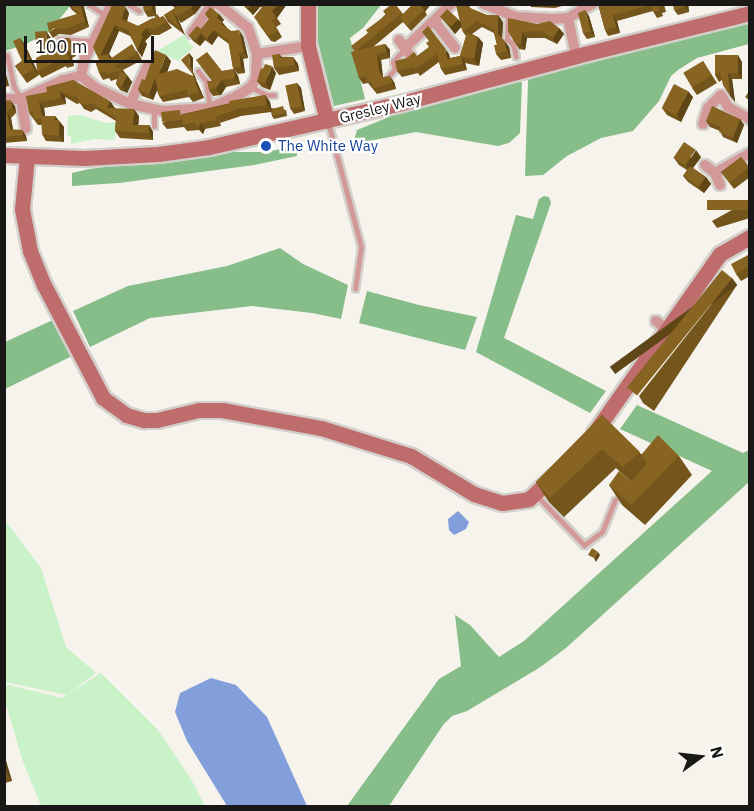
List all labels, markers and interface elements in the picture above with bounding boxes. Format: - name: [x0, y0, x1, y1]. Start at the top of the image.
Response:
- scale bar: [27, 24, 158, 62]
- text: 100 m: [35, 35, 87, 58]
- street label: Gresley Way: [337, 89, 423, 127]
- place label: The White Way: [278, 137, 378, 155]
- marker: The White Way: [259, 139, 273, 153]
- north arrow: [670, 727, 730, 787]
- text: N: [706, 744, 729, 761]

